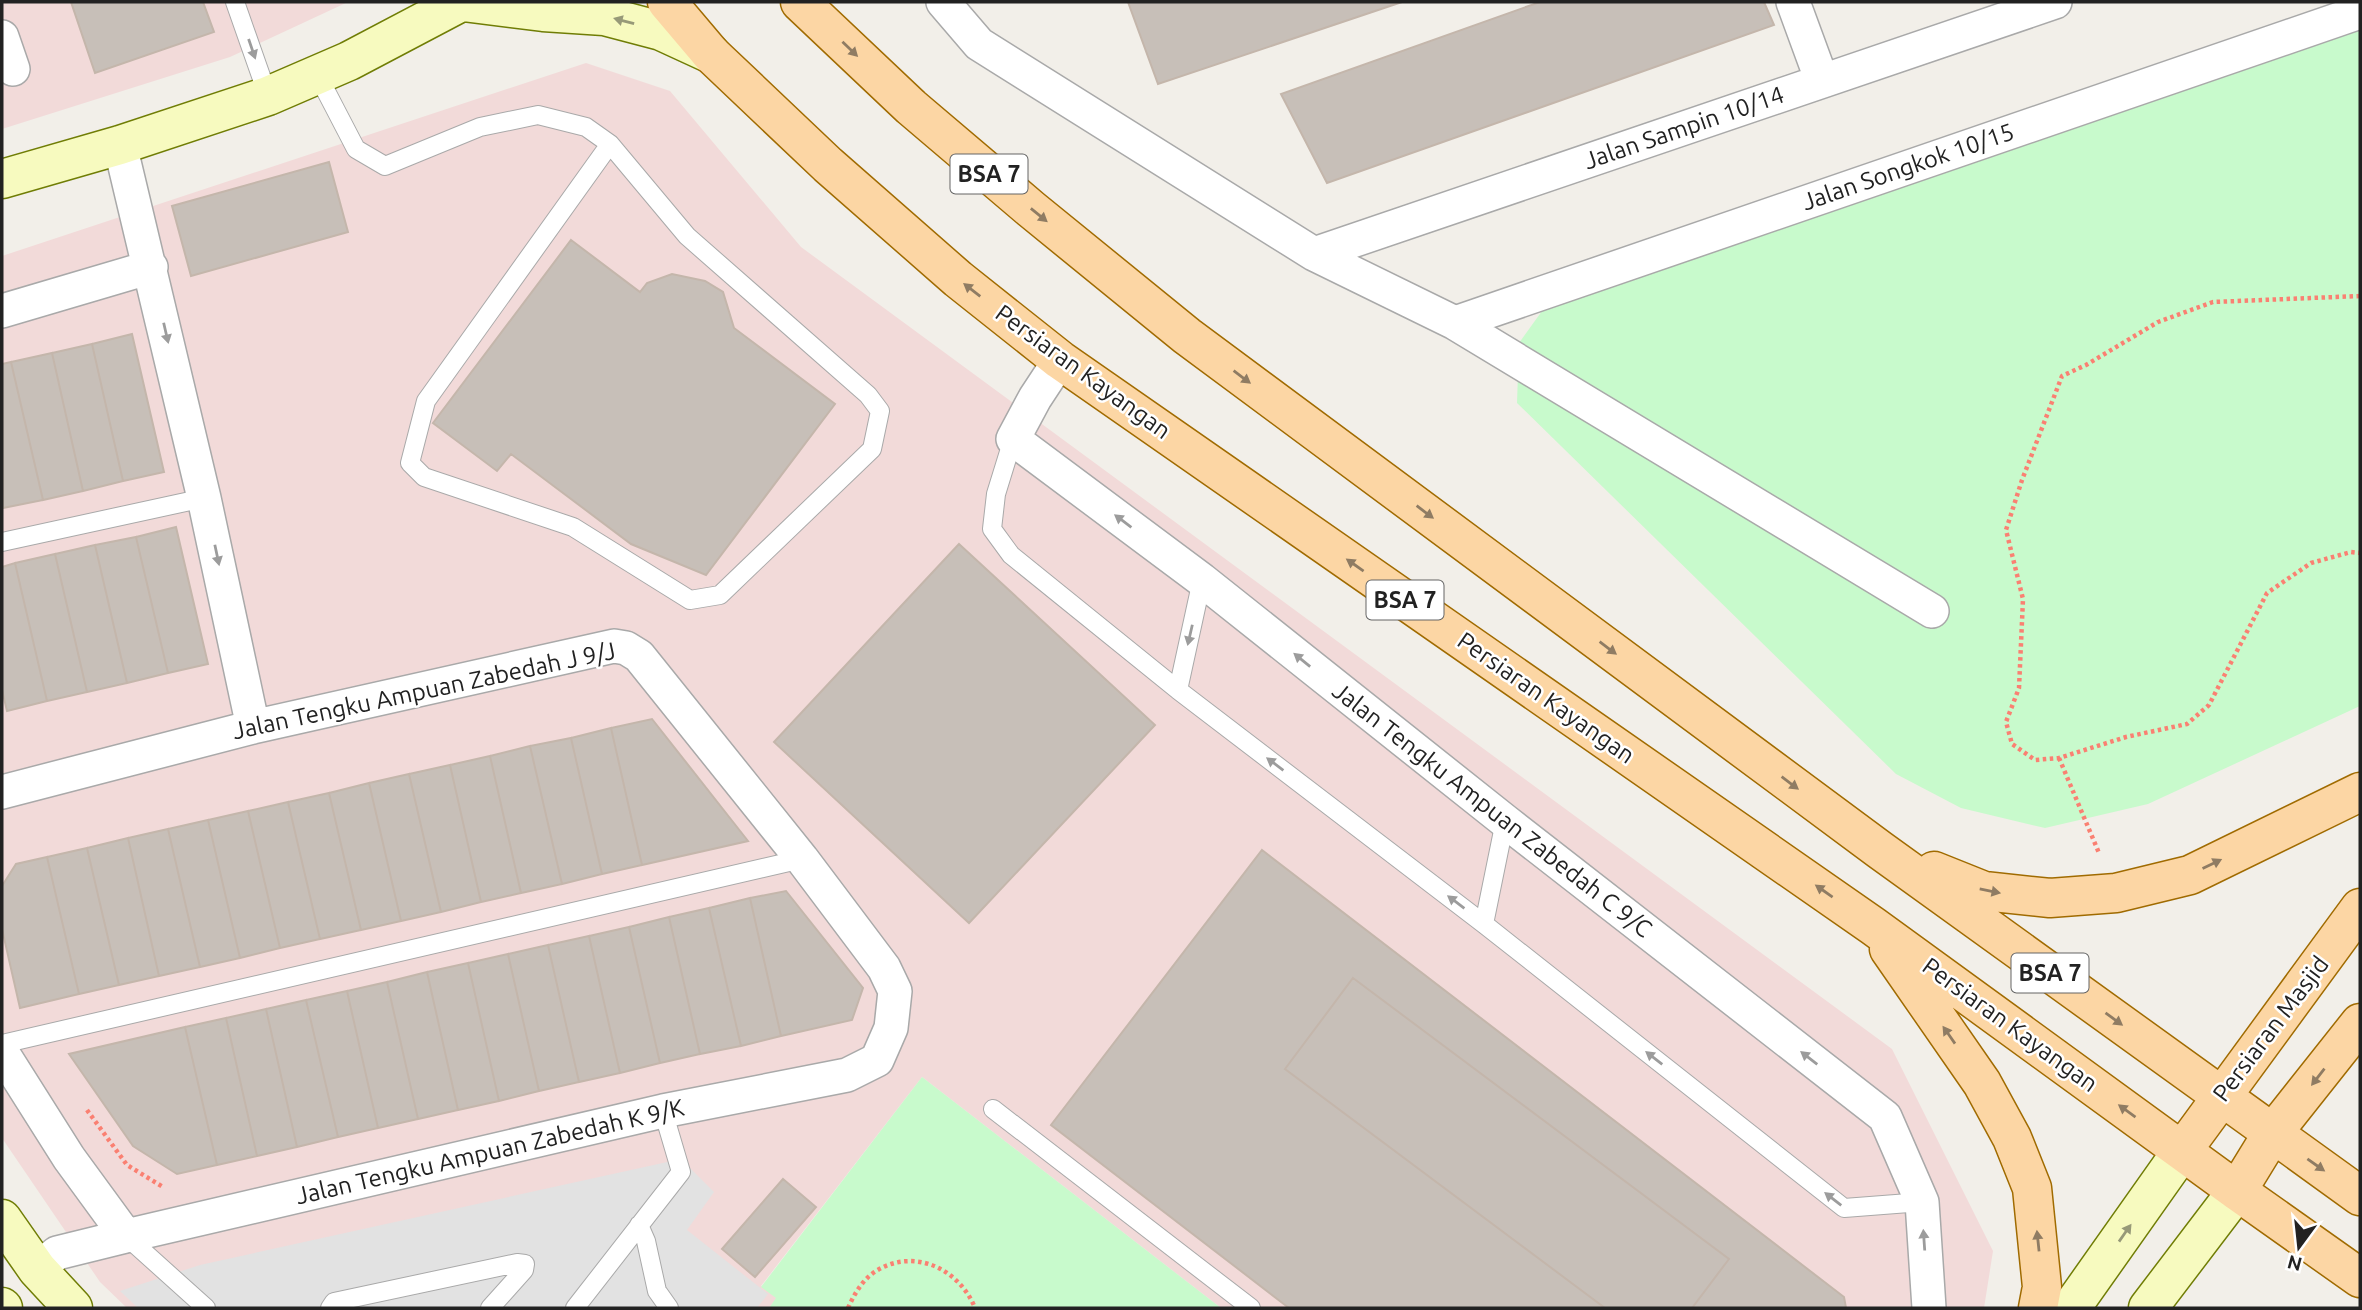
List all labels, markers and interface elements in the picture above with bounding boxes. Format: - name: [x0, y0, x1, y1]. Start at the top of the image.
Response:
- one-way arrow: [613, 15, 635, 26]
- one-way arrow: [247, 38, 258, 59]
- one-way arrow: [841, 40, 858, 57]
- street label: Jalan Sampin 10/14: [1580, 81, 1787, 174]
- street label: Jalan Songkok 10/15: [1798, 118, 2017, 215]
- road number: BSA 7: [950, 154, 1028, 194]
- one-way arrow: [1029, 208, 1047, 223]
- one-way arrow: [963, 283, 980, 298]
- street label: Persiaran Kayangan: [991, 299, 1176, 444]
- one-way arrow: [161, 322, 172, 344]
- one-way arrow: [1233, 369, 1251, 383]
- one-way arrow: [1416, 505, 1434, 519]
- one-way arrow: [1114, 513, 1132, 528]
- one-way arrow: [211, 544, 222, 566]
- one-way arrow: [1346, 558, 1364, 572]
- road number: BSA 7: [1366, 580, 1444, 620]
- one-way arrow: [1184, 624, 1195, 646]
- street label: Persiaran Kayangan: [1453, 626, 1640, 769]
- street label: Jalan Tengku Ampuan Zabedah J 9/J: [230, 637, 618, 744]
- one-way arrow: [1598, 640, 1616, 655]
- one-way arrow: [1294, 653, 1311, 668]
- street label: Jalan Tengku Ampuan Zabedah C 9/C: [1327, 677, 1657, 943]
- one-way arrow: [1266, 757, 1284, 772]
- one-way arrow: [1781, 776, 1799, 790]
- one-way arrow: [2202, 859, 2222, 870]
- one-way arrow: [1815, 884, 1833, 898]
- one-way arrow: [1979, 886, 2001, 897]
- one-way arrow: [1447, 895, 1465, 910]
- street label: Persiaran Masjid: [2207, 951, 2334, 1107]
- street label: Persiaran Kayangan: [1918, 952, 2103, 1097]
- road number: BSA 7: [2011, 954, 2088, 992]
- one-way arrow: [2105, 1012, 2123, 1026]
- one-way arrow: [1942, 1026, 1956, 1044]
- one-way arrow: [1645, 1050, 1663, 1065]
- one-way arrow: [1800, 1051, 1818, 1065]
- one-way arrow: [2311, 1068, 2326, 1085]
- street label: Jalan Tengku Ampuan Zabedah K 9/K: [293, 1094, 687, 1209]
- one-way arrow: [2118, 1104, 2136, 1118]
- one-way arrow: [2307, 1158, 2325, 1172]
- one-way arrow: [1824, 1191, 1842, 1206]
- north arrow: [2264, 1212, 2334, 1282]
- one-way arrow: [2118, 1224, 2132, 1242]
- one-way arrow: [1919, 1229, 1930, 1251]
- one-way arrow: [2032, 1229, 2043, 1251]
- text: N: [2285, 1251, 2304, 1276]

